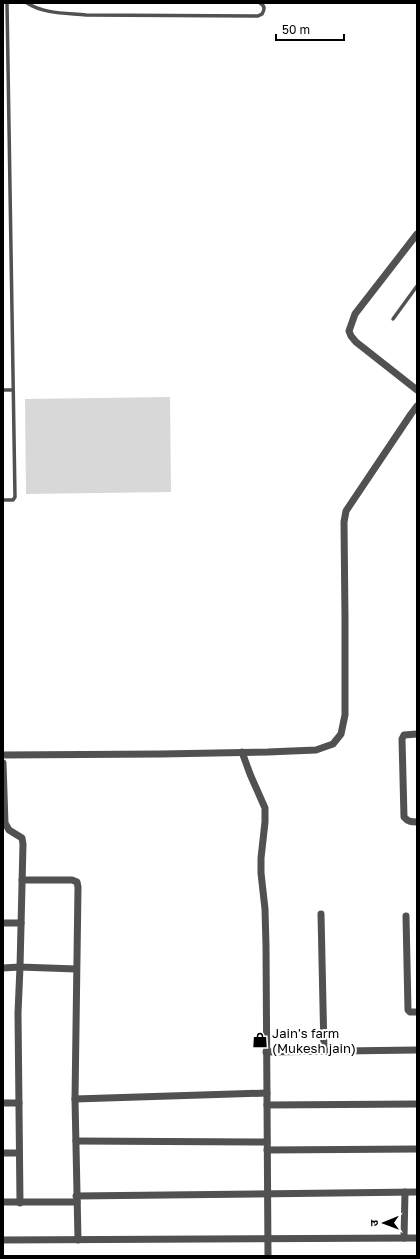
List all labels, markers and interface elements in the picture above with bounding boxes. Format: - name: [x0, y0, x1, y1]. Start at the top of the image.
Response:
- scale bar: [276, 16, 344, 42]
- text: 50 m: [282, 22, 310, 37]
- place label: Jain's farm (Mukesh jain): [272, 1025, 356, 1056]
- shop icon: Jain's farm (Mukesh jain): [251, 1031, 269, 1049]
- north arrow: [364, 1203, 404, 1243]
- text: उ: [367, 1219, 380, 1227]

